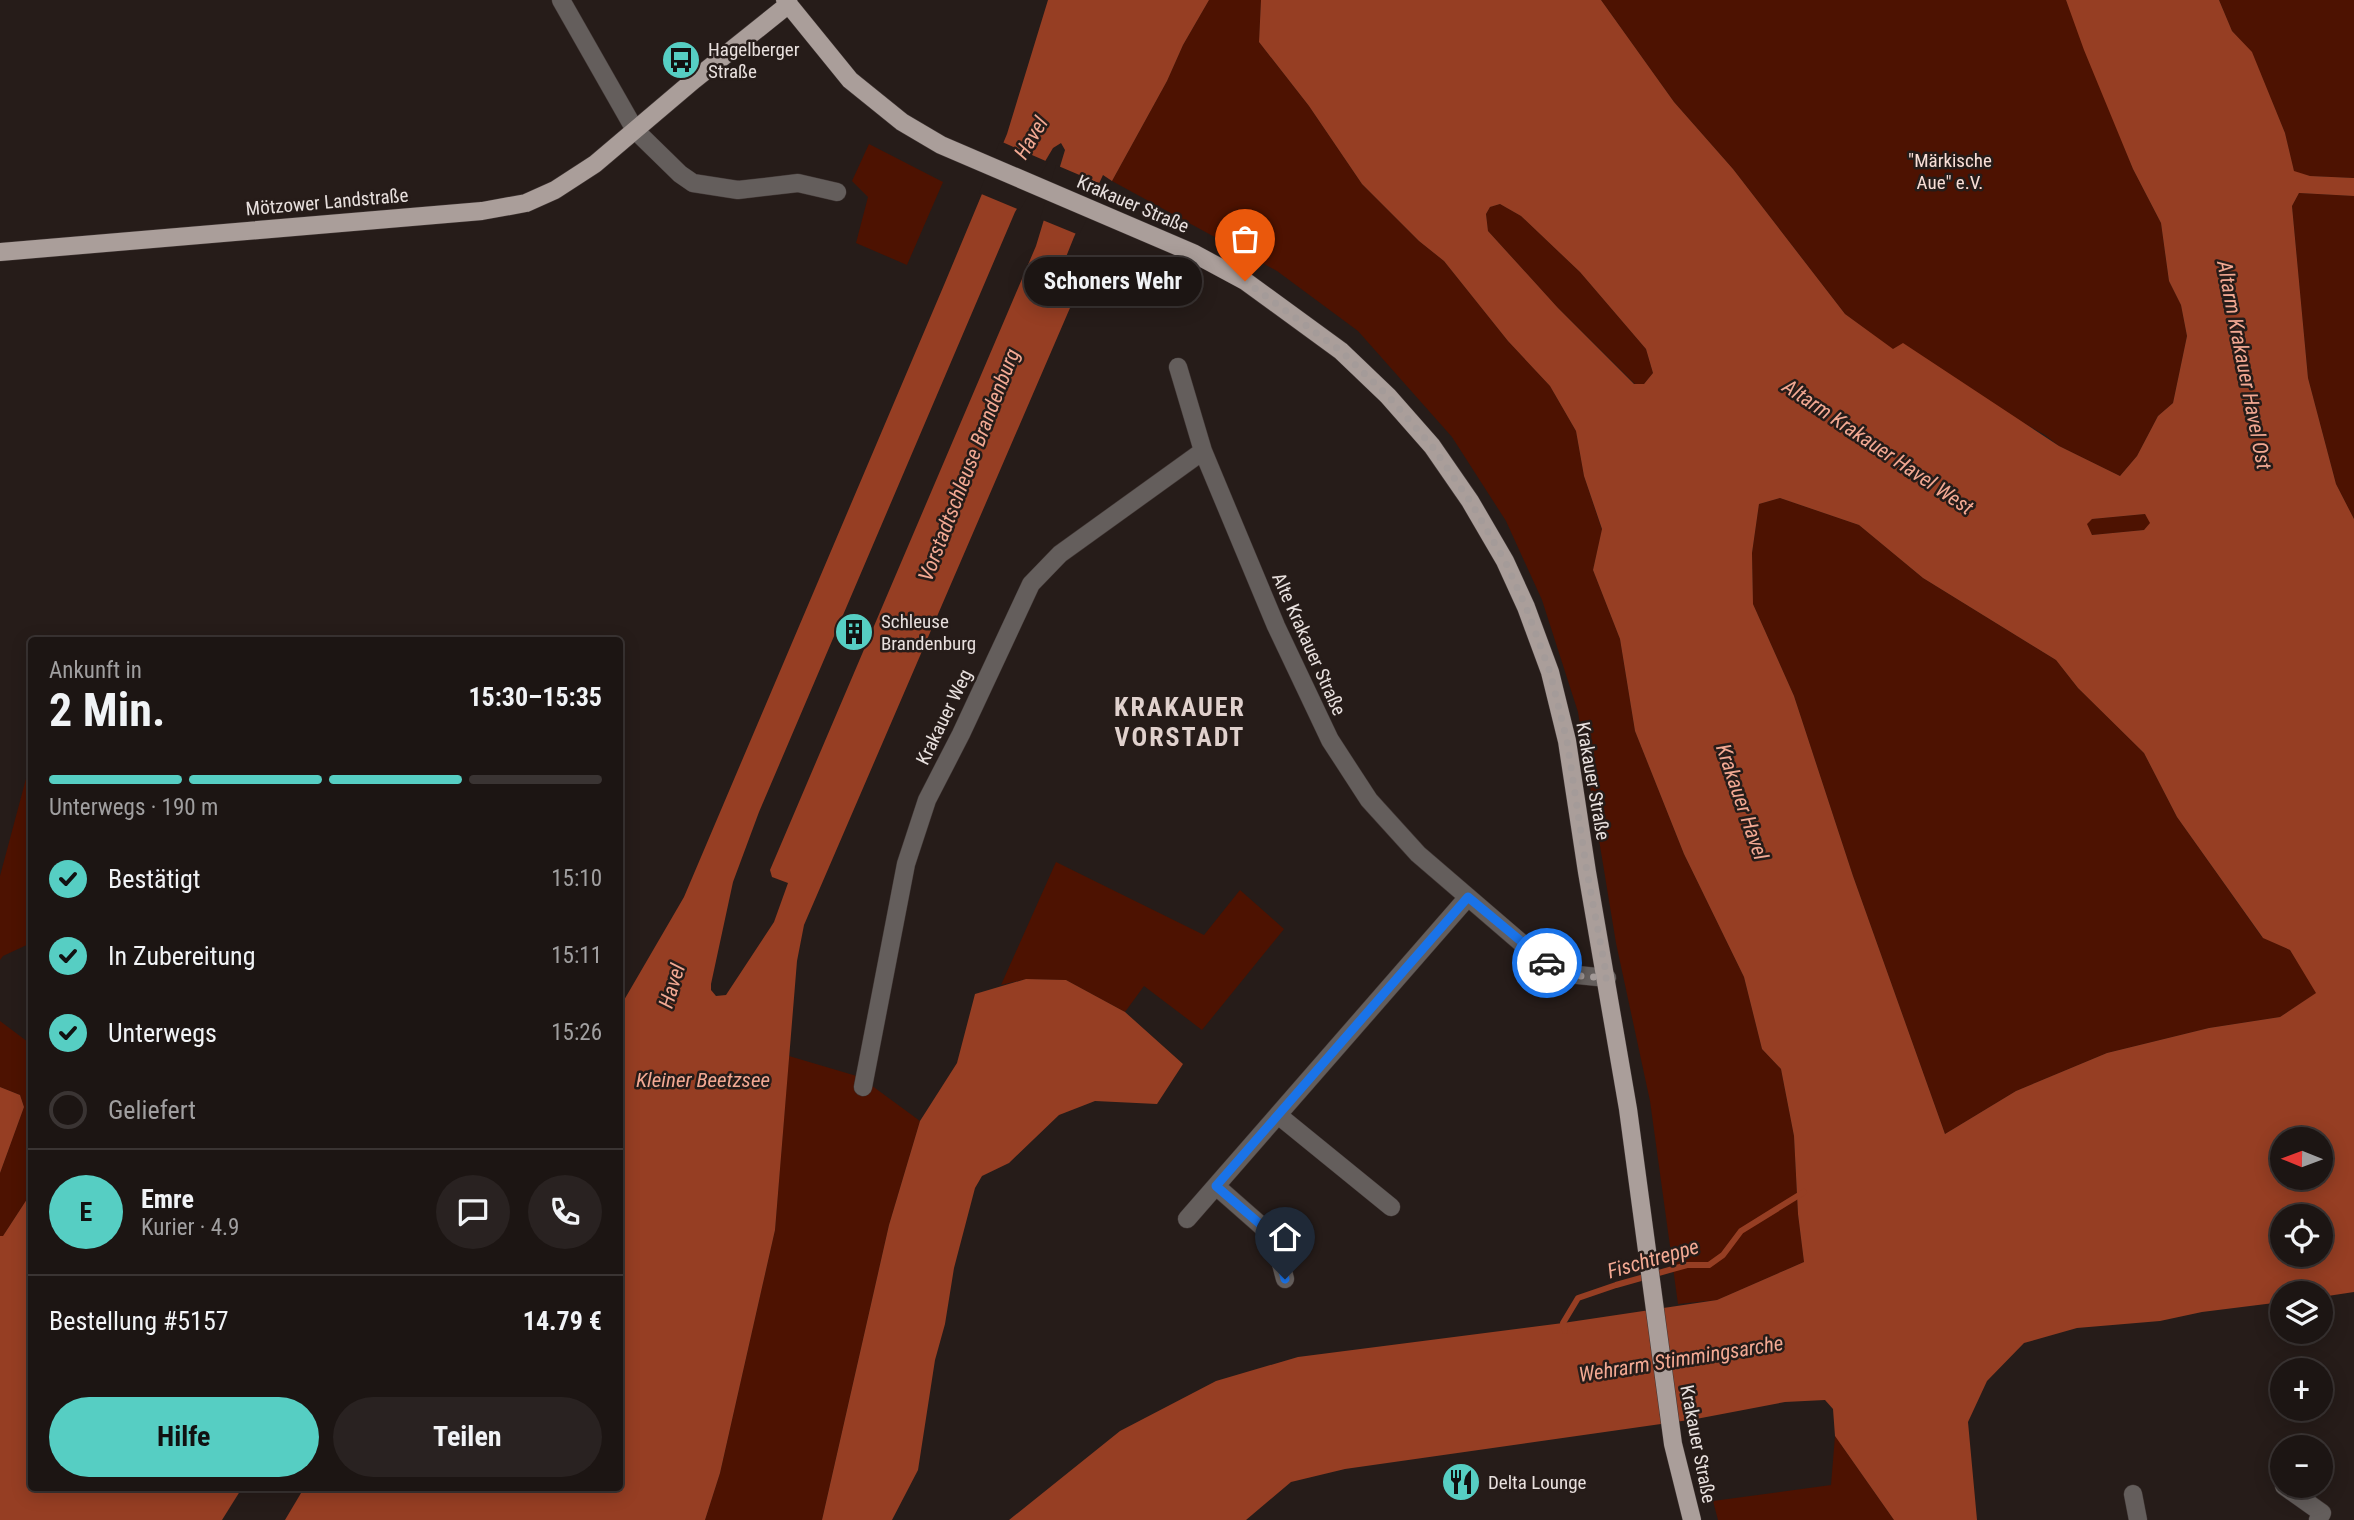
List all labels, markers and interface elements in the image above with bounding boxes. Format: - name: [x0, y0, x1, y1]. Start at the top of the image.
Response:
- place label: Hagelberger Straße: [708, 38, 800, 83]
- bus stop icon: Hagelberger Straße: [660, 39, 702, 81]
- water label: Havel: [1009, 112, 1053, 163]
- park label: "Märkische Aue" e.V.: [1908, 149, 1992, 194]
- street label: Krakauer Straße: [1073, 170, 1193, 238]
- street label: Mötzower Landstraße: [245, 183, 409, 221]
- pin: [1215, 209, 1275, 281]
- icon: bag: [1226, 220, 1264, 258]
- callout: Schoners Wehr: [1024, 256, 1203, 306]
- water label: Altarm Krakauer Havel Ost: [2212, 258, 2276, 472]
- text: Schoners Wehr: [1044, 268, 1182, 295]
- water label: Vorstadtschleuse Brandenburg: [914, 345, 1024, 585]
- water label: Altarm Krakauer Havel West: [1777, 374, 1979, 520]
- street label: Alte Krakauer Straße: [1267, 569, 1351, 719]
- place label: Schleuse Brandenburg: [881, 610, 976, 655]
- building icon: Schleuse Brandenburg: [833, 611, 875, 653]
- text: Ankunft in: [49, 657, 142, 684]
- street label: Krakauer Weg: [911, 666, 977, 768]
- text: 15:30–15:35: [468, 682, 602, 712]
- text: 2 Min.: [49, 683, 165, 737]
- district label: KRAKAUER VORSTADT: [1114, 692, 1246, 752]
- street label: Krakauer Straße: [1571, 720, 1615, 842]
- water label: Krakauer Havel: [1711, 741, 1773, 863]
- text: Unterwegs · 190 m: [49, 794, 218, 821]
- icon: check: [49, 860, 87, 898]
- text: Bestätigt: [108, 864, 201, 894]
- text: 15:10: [551, 865, 602, 892]
- courier: [1512, 928, 1582, 998]
- icon: check: [49, 937, 87, 975]
- text: In Zubereitung: [108, 941, 256, 971]
- text: 15:11: [551, 942, 602, 969]
- icon: car: [1528, 944, 1566, 982]
- water label: Havel: [654, 961, 690, 1011]
- icon: check: [49, 1014, 87, 1052]
- text: Unterwegs: [108, 1018, 217, 1048]
- text: 15:26: [551, 1019, 602, 1046]
- water label: Kleiner Beetzsee: [636, 1068, 770, 1092]
- text: Geliefert: [108, 1095, 196, 1125]
- north arrow: [2270, 1127, 2333, 1190]
- map controls: [2270, 1127, 2333, 1498]
- button: chat: [436, 1175, 510, 1249]
- button: phone: [528, 1175, 602, 1249]
- text: Emre: [141, 1184, 194, 1214]
- text: E: [80, 1197, 92, 1227]
- button: locate: [2270, 1204, 2333, 1267]
- pin: [1255, 1207, 1315, 1279]
- text: Kurier · 4.9: [141, 1214, 239, 1241]
- icon: home: [1266, 1218, 1304, 1256]
- water label: Fischtreppe: [1604, 1234, 1702, 1284]
- button: layers: [2270, 1281, 2333, 1344]
- text: Bestellung #5157: [49, 1306, 229, 1336]
- text: 14.79 €: [523, 1306, 602, 1336]
- water label: Wehrarm Stimmingsarche: [1577, 1331, 1785, 1387]
- button: +: [2270, 1358, 2333, 1421]
- street label: Krakauer Straße: [1675, 1383, 1721, 1505]
- button: Hilfe: [49, 1397, 319, 1477]
- button: Teilen: [333, 1397, 602, 1477]
- button: −: [2270, 1435, 2333, 1498]
- restaurant icon: Delta Lounge: [1440, 1461, 1482, 1503]
- place label: Delta Lounge: [1488, 1471, 1587, 1494]

